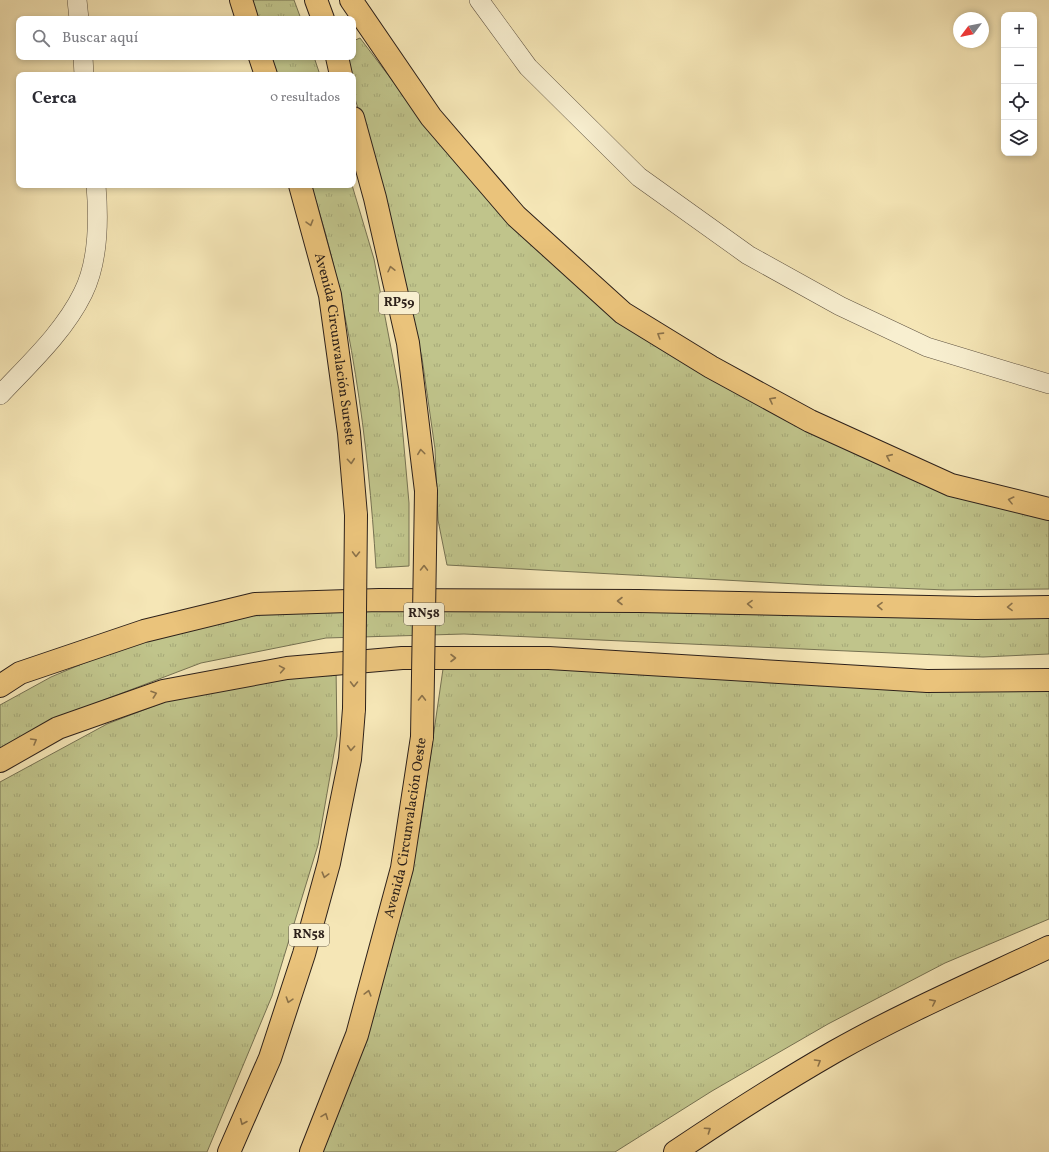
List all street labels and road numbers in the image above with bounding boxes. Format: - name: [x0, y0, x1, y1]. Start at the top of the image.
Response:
- street label: Avenida Circunvalación Sureste: [309, 251, 360, 446]
- road number: RP59: [379, 292, 419, 314]
- road number: RN58: [404, 603, 444, 625]
- street label: Avenida Circunvalación Oeste: [379, 736, 431, 920]
- road number: RN58: [289, 924, 329, 946]

